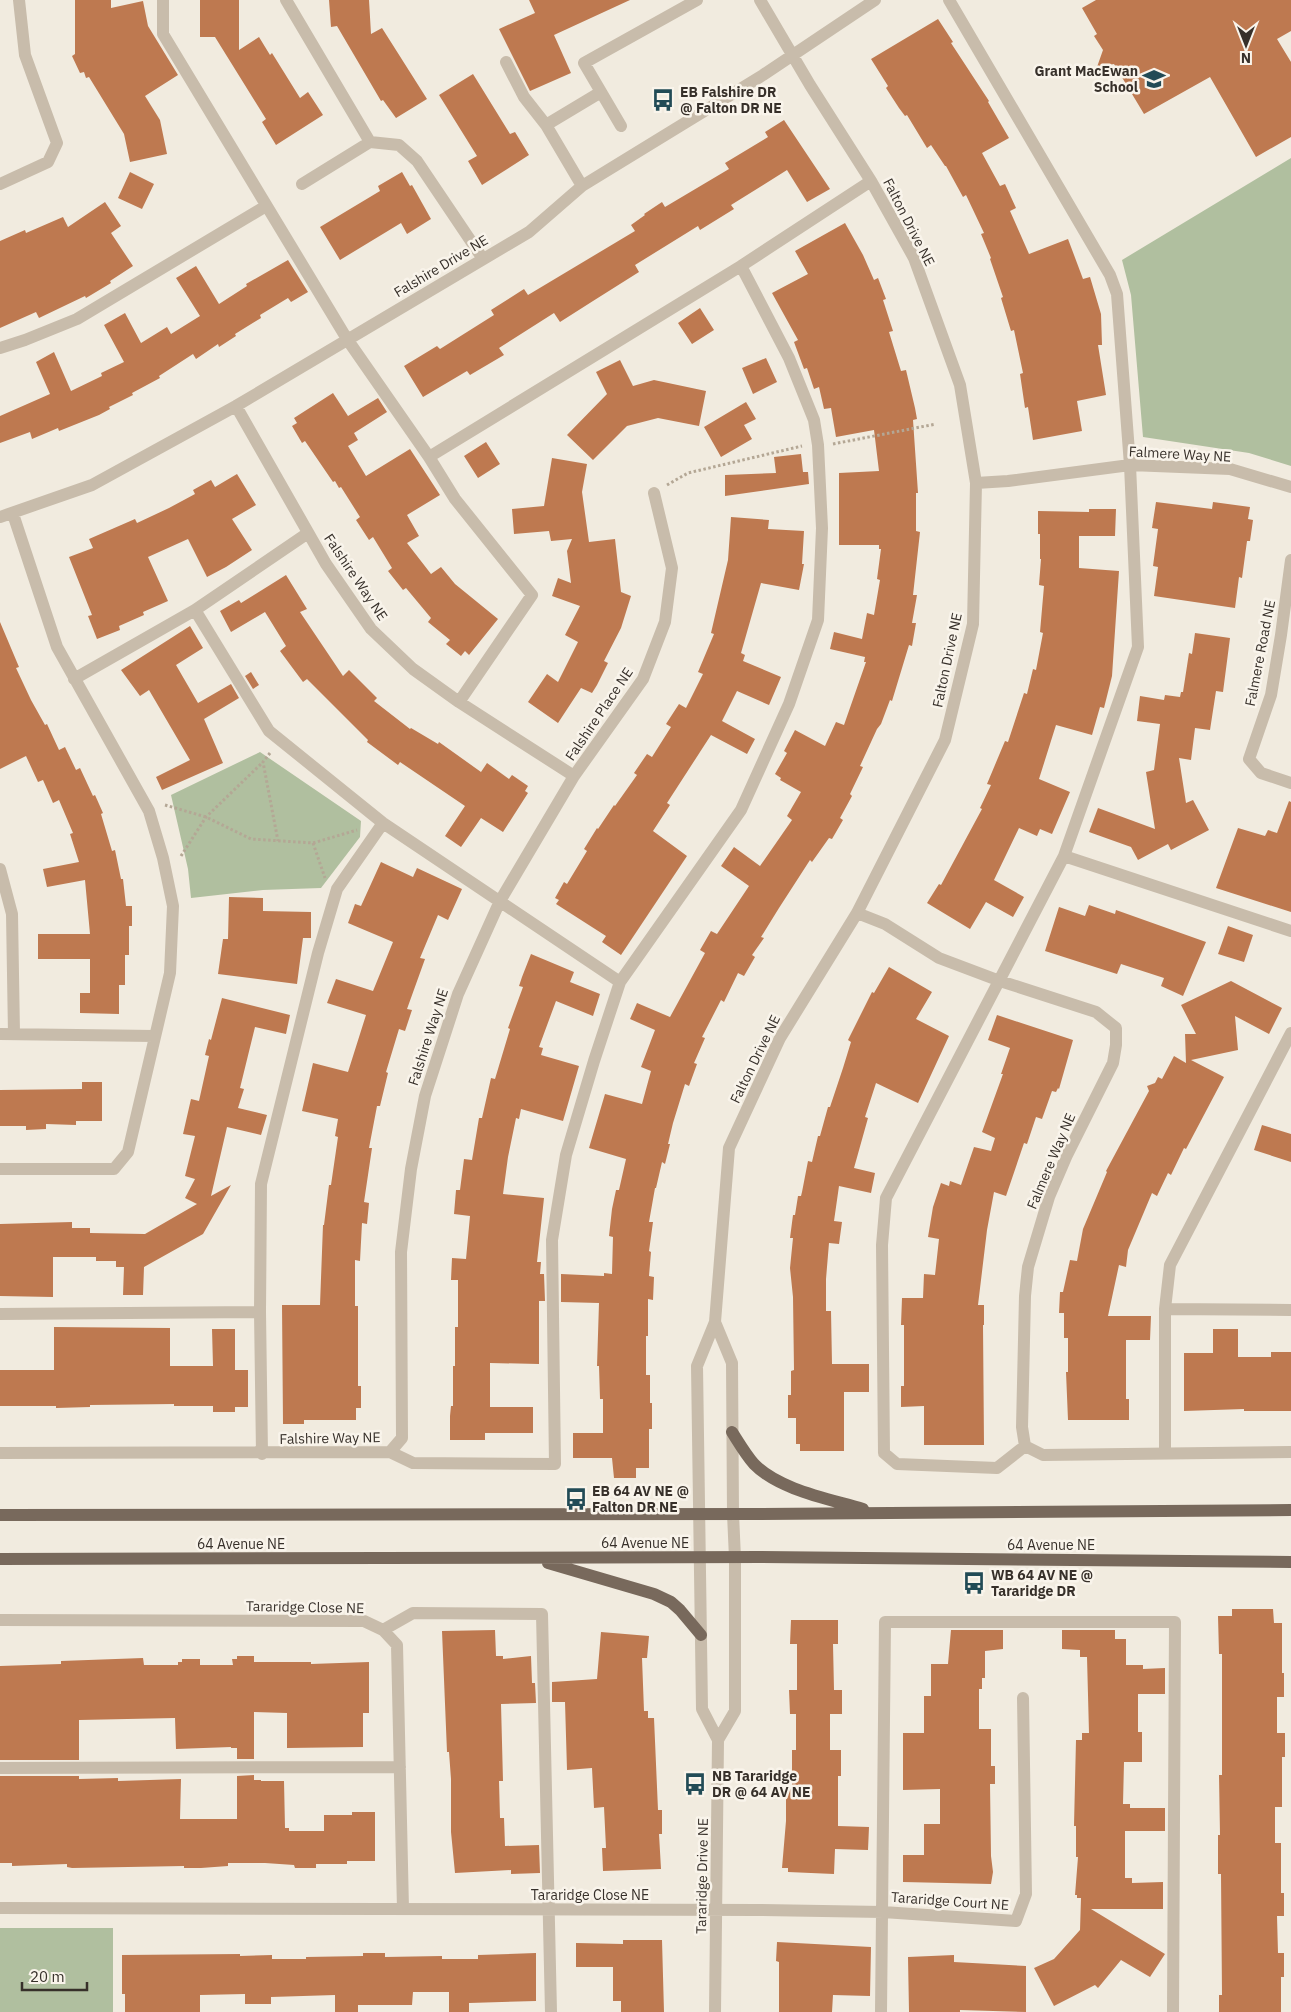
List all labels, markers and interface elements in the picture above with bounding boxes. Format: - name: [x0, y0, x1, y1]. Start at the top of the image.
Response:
- north arrow: [1221, 20, 1271, 70]
- text: N: [1241, 49, 1251, 67]
- place label: Grant MacEwan School: [1034, 62, 1138, 96]
- school or university icon: Grant MacEwan School: [1141, 66, 1167, 92]
- place label: EB Falshire DR @ Falton DR NE: [680, 83, 782, 117]
- bus stop icon: EB Falshire DR @ Falton DR NE: [650, 87, 676, 113]
- street label: Falton Drive NE: [879, 175, 939, 269]
- street label: Falshire Drive NE: [391, 231, 491, 301]
- street label: Falmere Way NE: [1128, 442, 1232, 466]
- street label: Falshire Way NE: [320, 530, 392, 624]
- street label: Falmere Road NE: [1241, 598, 1279, 708]
- street label: Falton Drive NE: [928, 611, 966, 709]
- street label: Falshire Place NE: [561, 664, 637, 764]
- street label: Falshire Way NE: [404, 986, 452, 1088]
- street label: Falton Drive NE: [726, 1012, 784, 1106]
- street label: Falmere Way NE: [1023, 1110, 1079, 1212]
- street label: Falshire Way NE: [279, 1428, 381, 1448]
- place label: EB 64 AV NE @ Falton DR NE: [592, 1482, 689, 1516]
- bus stop icon: EB 64 AV NE @ Falton DR NE: [563, 1486, 589, 1512]
- street label: 64 Avenue NE: [601, 1534, 689, 1552]
- street label: 64 Avenue NE: [197, 1535, 285, 1553]
- street label: 64 Avenue NE: [1007, 1536, 1095, 1554]
- place label: WB 64 AV NE @ Tararidge DR: [991, 1566, 1093, 1600]
- bus stop icon: WB 64 AV NE @ Tararidge DR: [961, 1570, 987, 1596]
- street label: Tararidge Close NE: [246, 1597, 364, 1617]
- place label: NB Tararidge DR @ 64 AV NE: [712, 1767, 810, 1801]
- bus stop icon: NB Tararidge DR @ 64 AV NE: [682, 1771, 708, 1797]
- street label: Tararidge Drive NE: [692, 1818, 712, 1934]
- street label: Tararidge Close NE: [531, 1886, 649, 1904]
- street label: Tararidge Court NE: [890, 1888, 1010, 1914]
- scale bar: [22, 1960, 88, 1992]
- text: 20 m: [30, 1967, 65, 1986]

